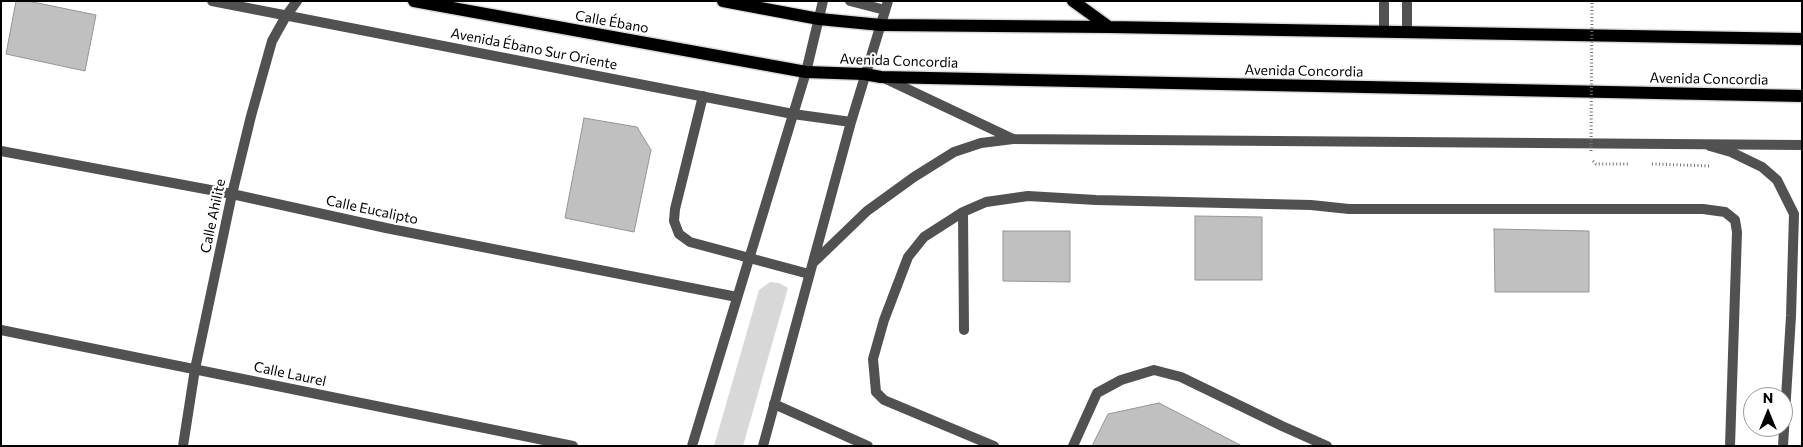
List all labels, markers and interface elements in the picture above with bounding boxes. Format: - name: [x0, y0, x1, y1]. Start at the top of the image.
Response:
- street label: Calle Ébano: [574, 7, 650, 37]
- street label: Avenida Ébano Sur Oriente: [449, 25, 619, 73]
- street label: Avenida Concordia: [839, 51, 959, 71]
- street label: Avenida Concordia: [1244, 62, 1364, 80]
- street label: Avenida Concordia: [1649, 70, 1769, 88]
- street label: Calle Ahilite: [197, 177, 229, 255]
- street label: Calle Eucalipto: [324, 192, 420, 228]
- street label: Calle Laurel: [252, 358, 328, 390]
- north arrow: [1743, 387, 1793, 437]
- text: N: [1763, 389, 1773, 406]

